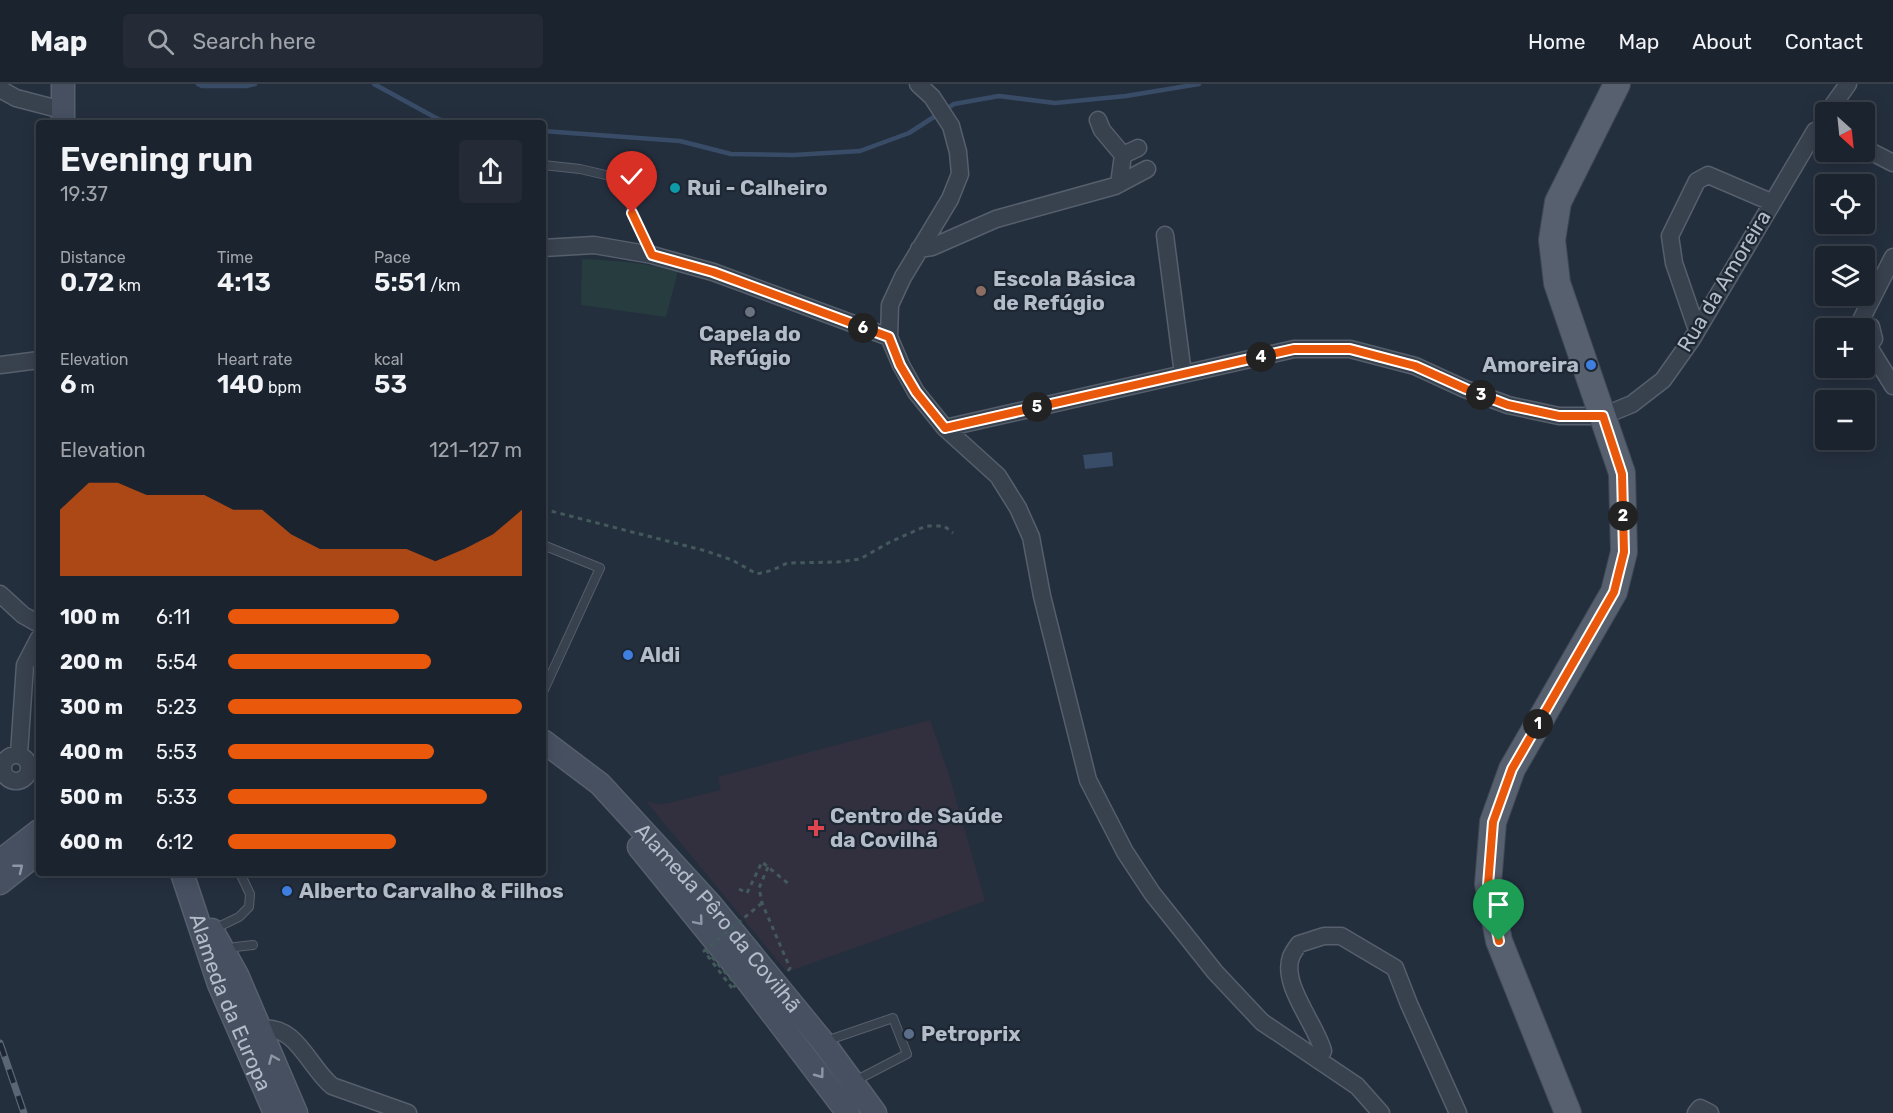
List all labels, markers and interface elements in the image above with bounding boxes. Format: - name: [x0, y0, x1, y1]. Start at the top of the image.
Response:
- search box: [123, 14, 543, 68]
- text: Map: [30, 25, 87, 58]
- icon: search: [144, 25, 177, 58]
- text: Search here: [192, 28, 316, 55]
- text: Home: [1528, 29, 1585, 54]
- text: Map: [1618, 29, 1659, 54]
- text: About: [1692, 29, 1752, 54]
- text: Contact: [1785, 29, 1863, 54]
- north arrow: [1815, 102, 1875, 162]
- map controls: [1815, 102, 1875, 450]
- text: Evening run: [60, 140, 253, 179]
- button: share: [459, 140, 522, 203]
- pin: [606, 151, 657, 213]
- icon: check: [615, 160, 648, 193]
- button: locate: [1815, 174, 1875, 234]
- place label: Rui - Calheiro: [687, 175, 827, 200]
- marker: Rui - Calheiro: [668, 181, 682, 195]
- text: 19:37: [60, 182, 108, 206]
- street label: Rua da Amoreira: [1671, 205, 1776, 356]
- button: layers: [1815, 246, 1875, 306]
- text: Distance: [60, 248, 126, 267]
- text: Time: [217, 248, 253, 267]
- text: Pace: [374, 248, 411, 267]
- place label: Escola Básica de Refúgio: [993, 266, 1136, 315]
- text: 0.72: [60, 267, 115, 298]
- text: 4:13: [217, 267, 271, 298]
- text: 5:51: [374, 267, 426, 298]
- text: km: [115, 276, 141, 295]
- text: /km: [426, 276, 461, 295]
- marker: Escola Básica de Refúgio: [974, 284, 988, 298]
- marker: Capela do Refúgio: [743, 305, 757, 319]
- pin: 6: [848, 313, 878, 343]
- text: 6: [858, 318, 868, 337]
- button: +: [1815, 318, 1875, 378]
- place label: Capela do Refúgio: [699, 321, 801, 370]
- pin: 4: [1246, 342, 1276, 372]
- text: 4: [1256, 347, 1266, 366]
- text: Elevation: [60, 350, 129, 369]
- text: Heart rate: [217, 350, 292, 369]
- text: kcal: [374, 350, 403, 369]
- place label: Amoreira: [1482, 352, 1579, 377]
- marker: Amoreira: [1584, 358, 1598, 372]
- text: 6: [60, 369, 77, 400]
- text: 140: [217, 369, 264, 400]
- text: 53: [374, 369, 407, 400]
- text: m: [77, 378, 95, 397]
- text: bpm: [264, 378, 301, 397]
- pin: 3: [1466, 380, 1496, 410]
- text: 3: [1476, 385, 1486, 404]
- button: −: [1815, 390, 1875, 450]
- pin: 5: [1022, 392, 1052, 422]
- text: 5: [1032, 397, 1042, 416]
- text: Elevation: [60, 438, 146, 462]
- text: 121–127 m: [429, 438, 522, 462]
- pin: 2: [1608, 501, 1638, 531]
- text: 2: [1618, 506, 1628, 525]
- text: 100 m: [60, 605, 120, 629]
- text: 6:11: [156, 605, 190, 629]
- place label: Aldi: [640, 642, 680, 667]
- marker: Aldi: [621, 648, 635, 662]
- text: 200 m: [60, 650, 123, 674]
- text: 5:54: [156, 650, 197, 674]
- text: 300 m: [60, 695, 123, 719]
- text: 5:23: [156, 695, 197, 719]
- pin: 1: [1523, 709, 1553, 739]
- text: 1: [1534, 714, 1542, 733]
- text: 400 m: [60, 740, 123, 764]
- text: 5:53: [156, 740, 197, 764]
- text: 500 m: [60, 785, 123, 809]
- text: 5:33: [156, 785, 197, 809]
- place label: Centro de Saúde da Covilhã: [830, 803, 1003, 852]
- street label: Alameda Pêro da Covilhã: [630, 818, 807, 1017]
- marker: Centro de Saúde da Covilhã: [807, 819, 825, 837]
- text: 600 m: [60, 830, 123, 854]
- text: 6:12: [156, 830, 193, 854]
- one-way arrow: [13, 864, 24, 875]
- place label: Alberto Carvalho & Filhos: [299, 878, 564, 903]
- pin: [1473, 879, 1524, 941]
- marker: Alberto Carvalho & Filhos: [280, 884, 294, 898]
- icon: arrive: [1482, 888, 1515, 921]
- street label: Alameda da Europa: [184, 910, 277, 1095]
- one-way arrow: [692, 914, 703, 925]
- place label: Petroprix: [921, 1021, 1021, 1046]
- marker: Petroprix: [902, 1027, 916, 1041]
- one-way arrow: [268, 1055, 280, 1066]
- one-way arrow: [813, 1068, 824, 1079]

